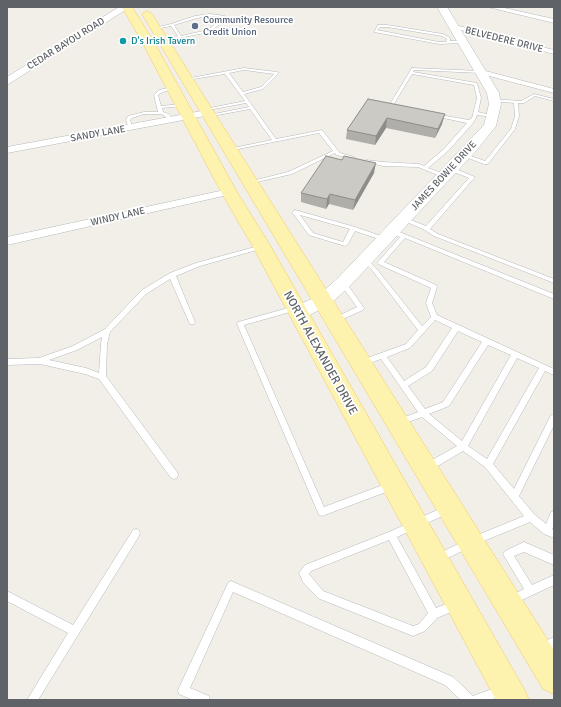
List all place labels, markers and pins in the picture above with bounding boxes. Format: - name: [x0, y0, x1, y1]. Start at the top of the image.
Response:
- place label: Community Resource Credit Union: [203, 14, 293, 38]
- marker: Community Resource Credit Union: [190, 21, 200, 31]
- place label: D's Irish Tavern: [131, 35, 195, 47]
- marker: D's Irish Tavern: [118, 36, 128, 46]

